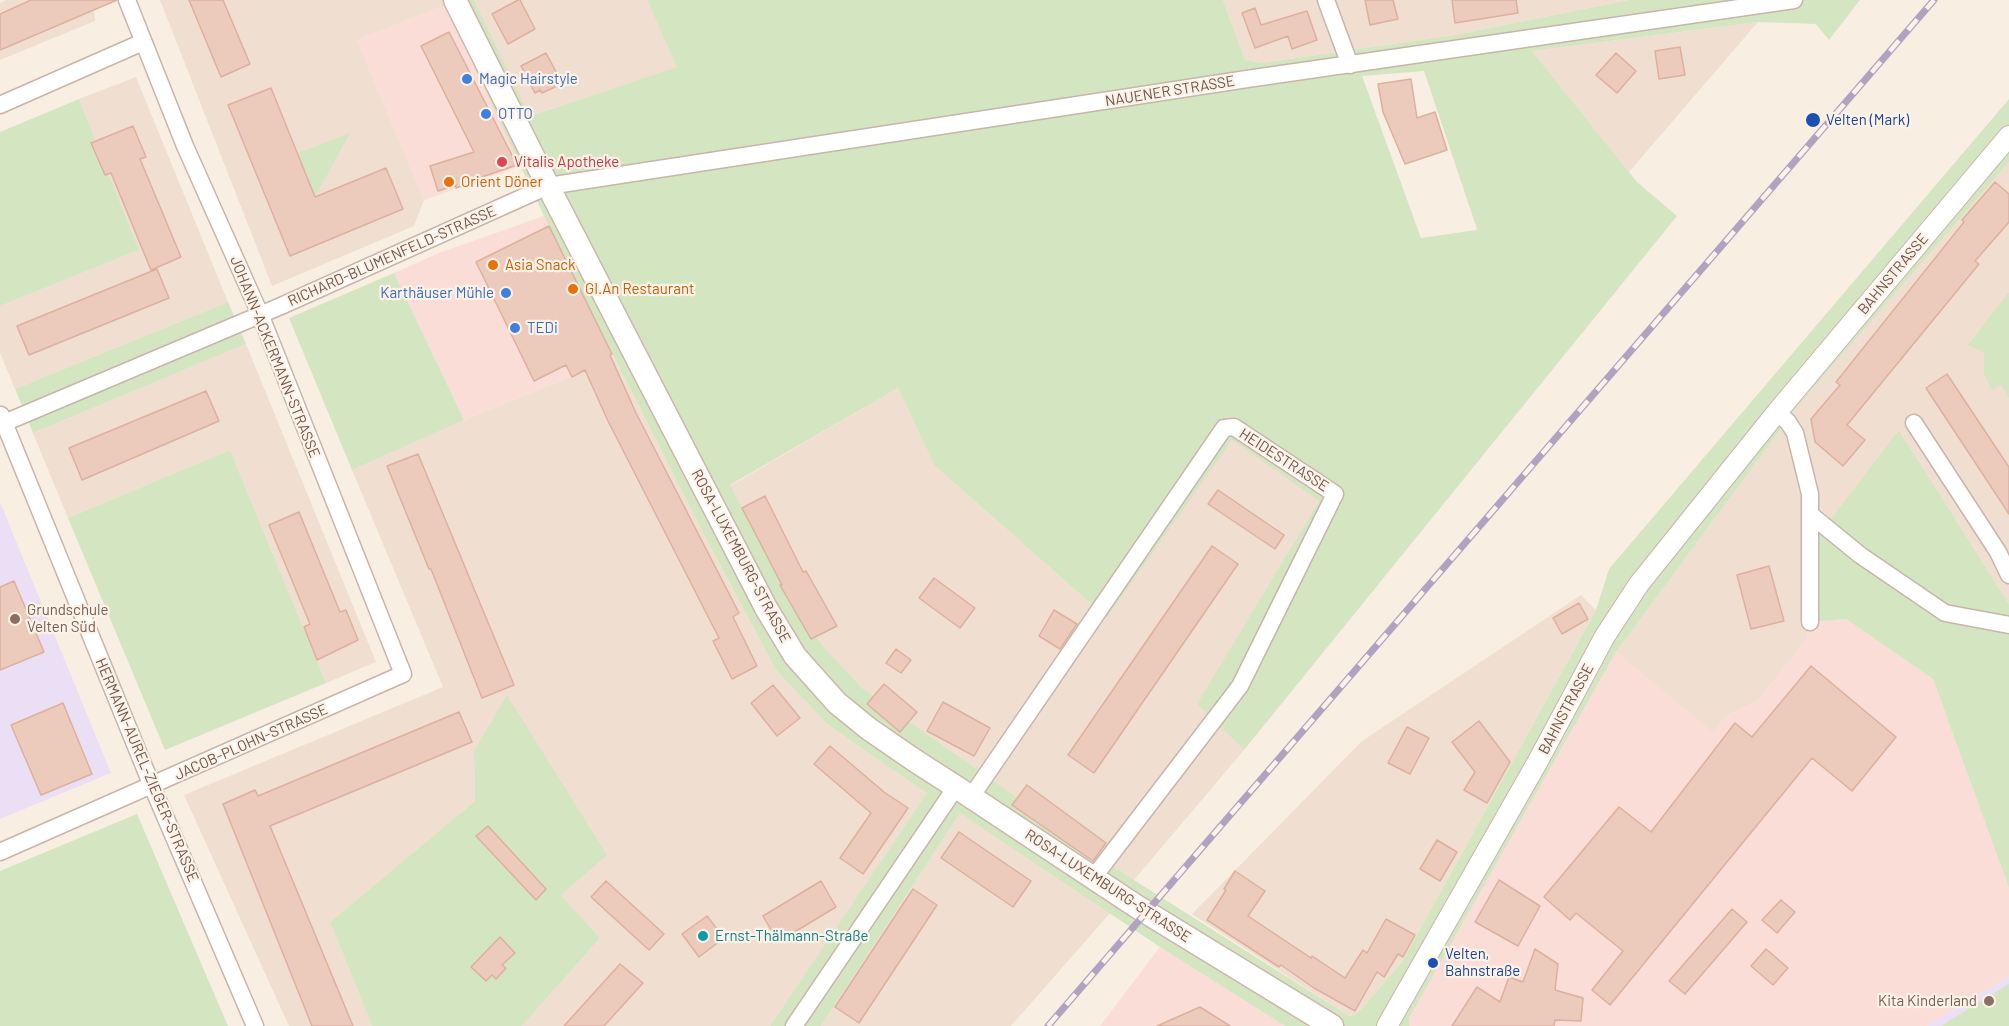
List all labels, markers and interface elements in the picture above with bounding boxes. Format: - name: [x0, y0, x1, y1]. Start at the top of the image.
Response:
- place label: Magic Hairstyle: [479, 70, 578, 88]
- marker: Magic Hairstyle: [460, 72, 474, 86]
- street label: NAUENER STRASSE: [1104, 72, 1236, 110]
- place label: OTTO: [498, 105, 533, 123]
- marker: OTTO: [479, 107, 493, 121]
- marker: Velten (Mark): [1804, 111, 1822, 129]
- place label: Velten (Mark): [1826, 111, 1909, 129]
- place label: Vitalis Apotheke: [514, 153, 619, 171]
- marker: Vitalis Apotheke: [495, 155, 509, 169]
- place label: Orient Döner: [461, 173, 543, 191]
- marker: Orient Döner: [442, 175, 456, 189]
- street label: RICHARD-BLUMENFELD-STRASSE: [285, 202, 499, 310]
- street label: BAHNSTRASSE: [1854, 230, 1932, 318]
- street label: JOHANN-ACKERMANN-STRASSE: [226, 254, 324, 460]
- place label: Asia Snack: [505, 256, 576, 274]
- marker: Asia Snack: [486, 258, 500, 272]
- place label: GI.An Restaurant: [585, 280, 694, 298]
- marker: GI.An Restaurant: [566, 282, 580, 296]
- place label: Karthäuser Mühle: [380, 284, 494, 302]
- marker: Karthäuser Mühle: [499, 286, 513, 300]
- place label: TEDi: [527, 319, 558, 337]
- marker: TEDi: [508, 321, 522, 335]
- street label: HEIDESTRASSE: [1236, 424, 1332, 496]
- street label: ROSA-LUXEMBURG-STRASSE: [687, 466, 795, 646]
- place label: Grundschule Velten Süd: [27, 601, 108, 636]
- marker: Grundschule Velten Süd: [8, 612, 22, 626]
- street label: HERMANN-AUREL-ZIEGER-STRASSE: [91, 655, 203, 885]
- street label: BAHNSTRASSE: [1535, 661, 1597, 757]
- street label: JACOB-PLOHN-STRASSE: [172, 700, 330, 784]
- street label: ROSA-LUXEMBURG-STRASSE: [1022, 826, 1194, 946]
- place label: Ernst-Thälmann-Straße: [715, 927, 869, 945]
- marker: Ernst-Thälmann-Straße: [696, 929, 710, 943]
- place label: Velten, Bahnstraße: [1445, 945, 1520, 980]
- marker: Velten, Bahnstraße: [1426, 956, 1440, 970]
- place label: Kita Kinderland: [1878, 992, 1977, 1010]
- marker: Kita Kinderland: [1982, 994, 1996, 1008]

